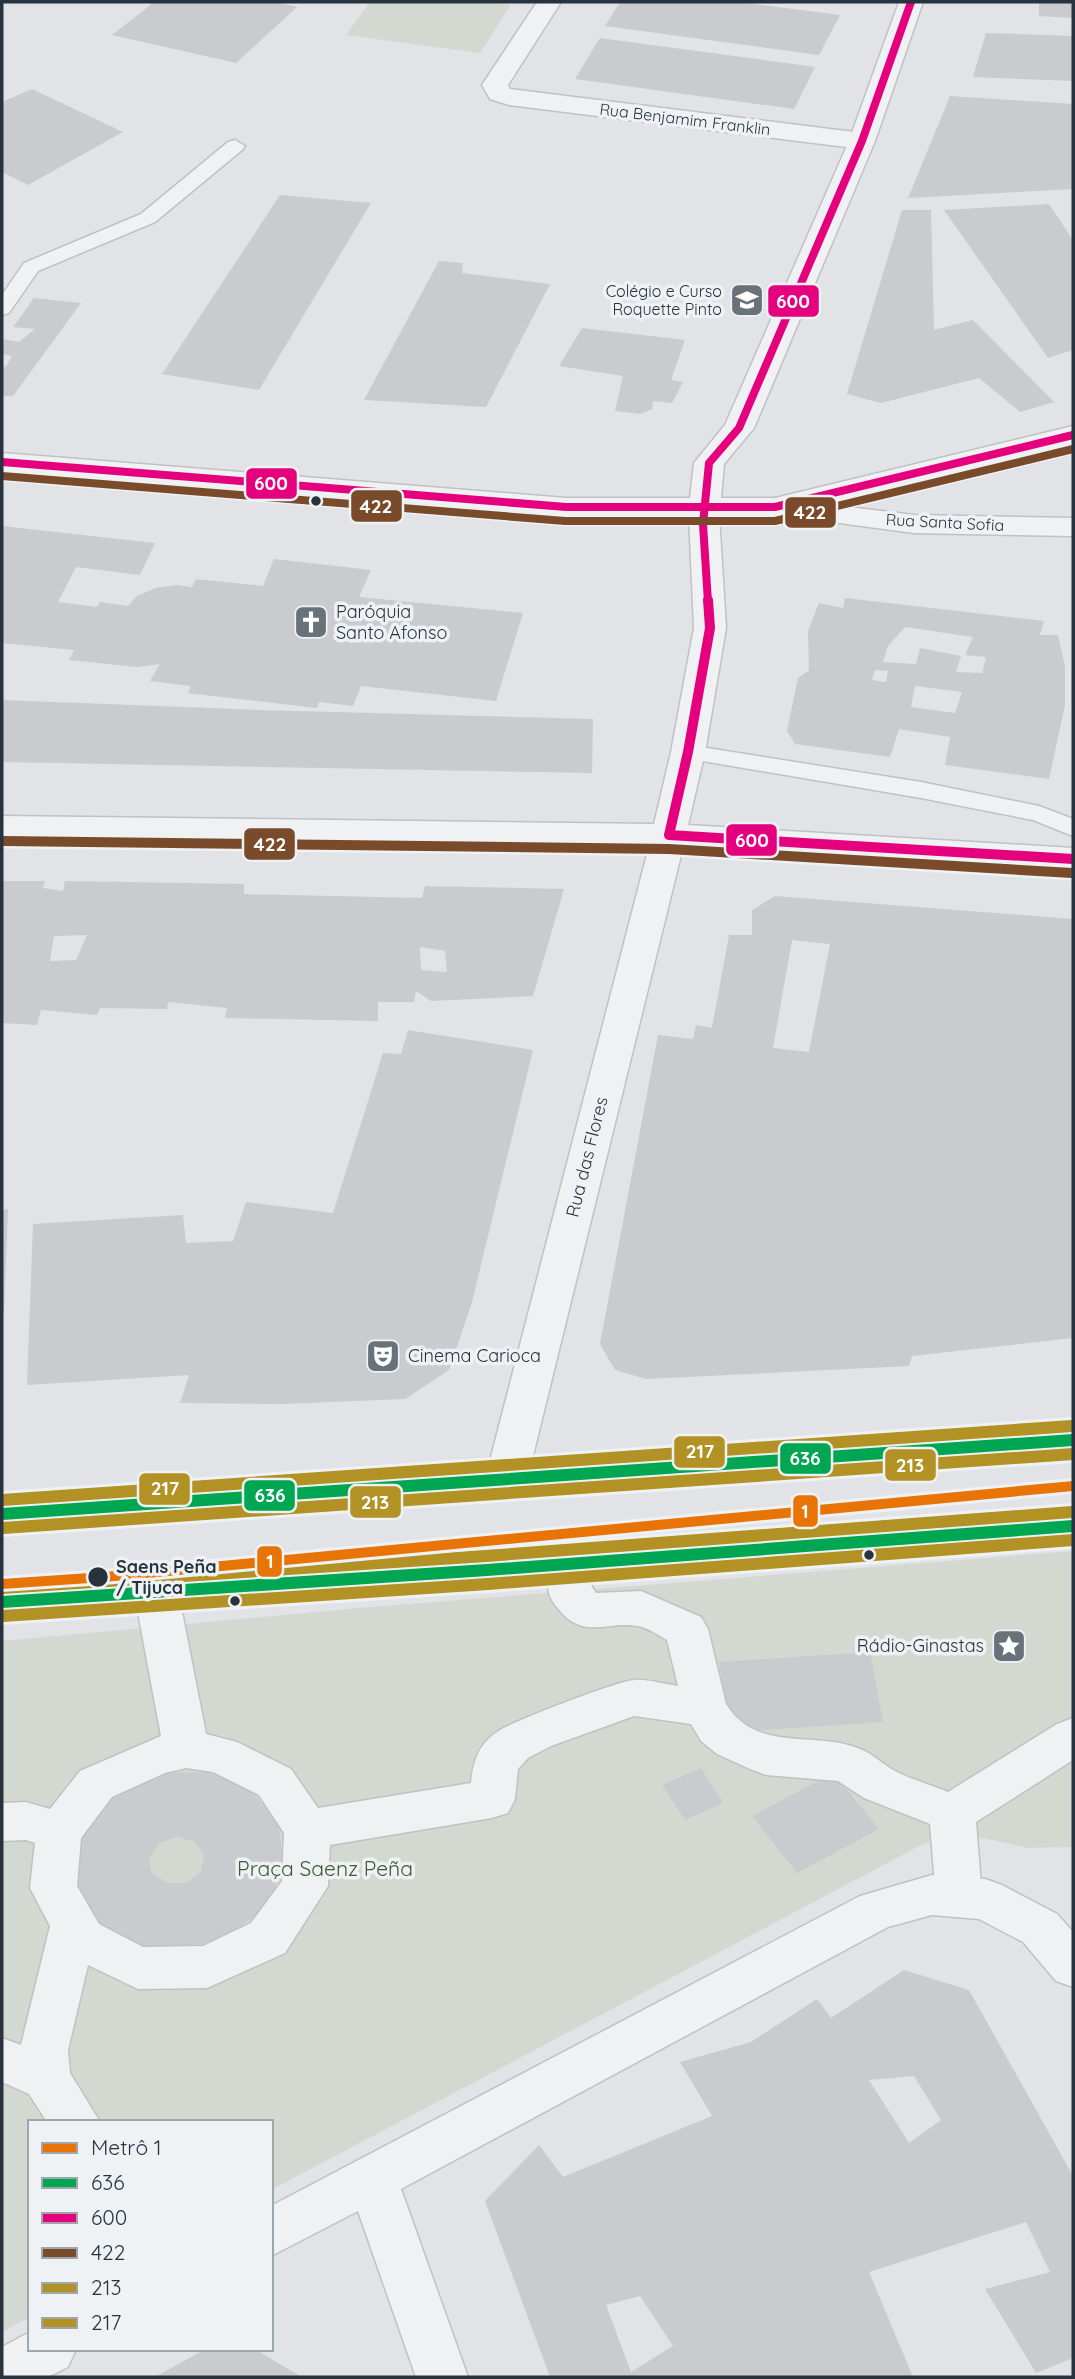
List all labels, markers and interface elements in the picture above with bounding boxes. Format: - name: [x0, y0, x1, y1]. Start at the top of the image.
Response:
- street label: Rua Benjamim Franklin: [598, 99, 772, 139]
- place label: Colégio e Curso Roquette Pinto: [606, 281, 722, 319]
- school or university icon: Colégio e Curso Roquette Pinto: [728, 281, 766, 319]
- line badge: 600: [767, 284, 820, 318]
- text: 600: [776, 289, 810, 313]
- line badge: 600: [245, 467, 298, 500]
- text: 600: [254, 471, 288, 495]
- line badge: 422: [350, 489, 403, 523]
- unlabelled marker: [309, 494, 323, 508]
- text: 422: [360, 494, 392, 518]
- line badge: 422: [784, 496, 837, 529]
- text: 422: [794, 500, 826, 524]
- street label: Rua Santa Sofia: [885, 509, 1005, 535]
- place label: Paróquia Santo Afonso: [336, 600, 447, 644]
- church icon: Paróquia Santo Afonso: [292, 603, 330, 641]
- line badge: 600: [725, 823, 778, 857]
- line badge: 422: [243, 827, 296, 861]
- text: 600: [735, 828, 769, 852]
- text: 422: [254, 832, 286, 856]
- street label: Rua das Flores: [560, 1094, 613, 1219]
- theatre icon: Cinema Carioca: [364, 1337, 402, 1375]
- place label: Cinema Carioca: [408, 1344, 541, 1367]
- line badge: 217: [673, 1435, 726, 1469]
- text: 217: [686, 1439, 714, 1463]
- line badge: 636: [779, 1442, 832, 1475]
- text: 636: [789, 1446, 821, 1470]
- line badge: 213: [884, 1448, 937, 1482]
- text: 213: [896, 1453, 924, 1477]
- line badge: 217: [138, 1472, 191, 1506]
- text: 217: [151, 1476, 179, 1500]
- line badge: 636: [243, 1479, 296, 1512]
- text: 636: [254, 1483, 286, 1507]
- line badge: 213: [349, 1485, 402, 1519]
- text: 213: [361, 1490, 389, 1514]
- line badge: 1: [792, 1494, 819, 1528]
- text: 1: [801, 1499, 809, 1523]
- line badge: 1: [256, 1545, 283, 1578]
- unlabelled marker: [862, 1548, 876, 1562]
- text: 1: [266, 1549, 274, 1573]
- place label: Saens Peña / Tijuca: [116, 1555, 216, 1599]
- marker: Saens Peña / Tijuca: [86, 1565, 110, 1589]
- unlabelled marker: [228, 1594, 242, 1608]
- place icon: Rádio-Ginastas: [990, 1627, 1028, 1665]
- place label: Rádio-Ginastas: [857, 1634, 984, 1657]
- park label: Praça Saenz Peña: [237, 1855, 413, 1881]
- legend: [28, 2120, 273, 2351]
- text: Metrô 1: [91, 2134, 162, 2160]
- text: 636: [91, 2169, 125, 2195]
- text: 600: [91, 2204, 127, 2230]
- text: 422: [91, 2239, 125, 2265]
- text: 213: [91, 2274, 121, 2300]
- text: 217: [91, 2309, 121, 2335]

